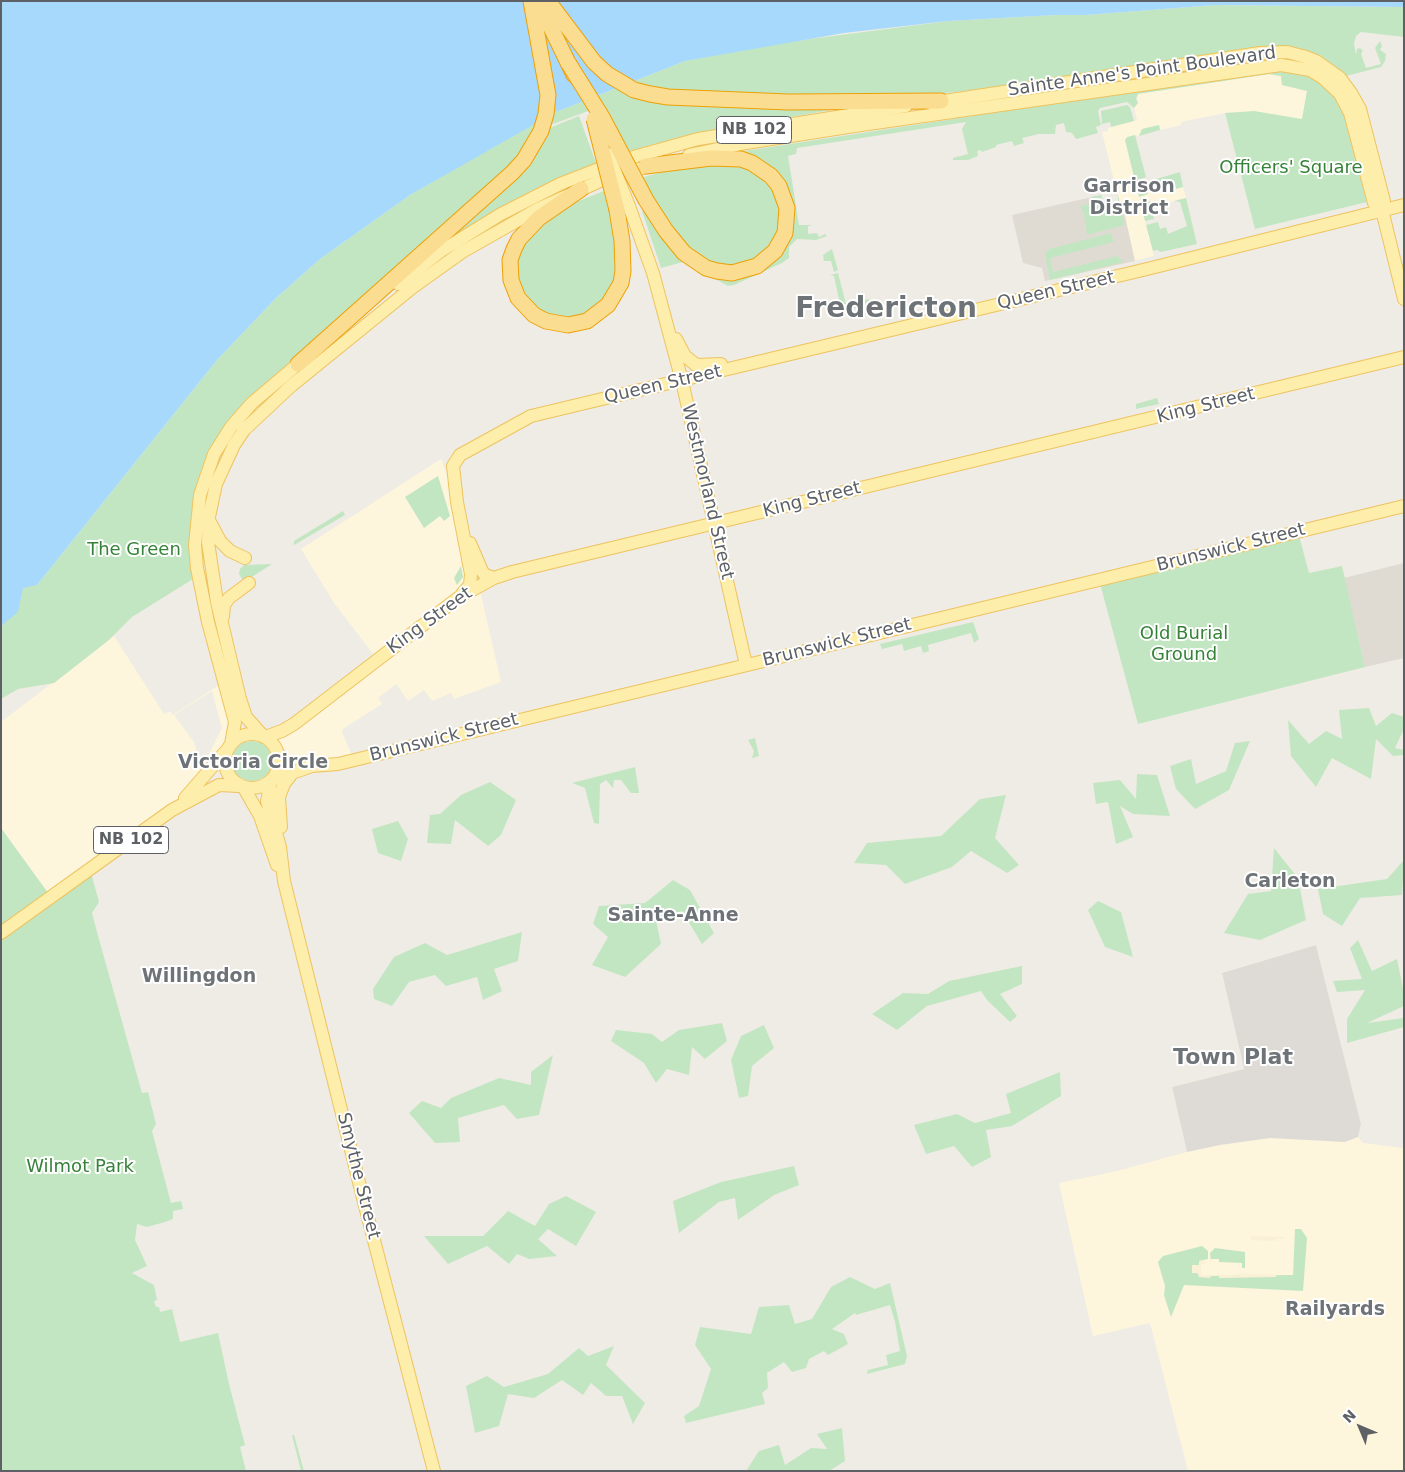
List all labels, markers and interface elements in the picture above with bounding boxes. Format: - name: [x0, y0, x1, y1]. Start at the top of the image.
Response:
- street label: Sainte Anne's Point Boulevard: [1007, 42, 1277, 102]
- road number: NB 102: [716, 116, 792, 144]
- park label: Officers' Square: [1219, 157, 1363, 179]
- district label: Garrison District: [1083, 176, 1175, 220]
- street label: Queen Street: [995, 267, 1117, 315]
- district label: Fredericton: [795, 293, 977, 327]
- street label: Queen Street: [602, 361, 724, 409]
- street label: King Street: [1155, 383, 1257, 429]
- street label: Westmorland Street: [676, 402, 738, 582]
- street label: King Street: [761, 477, 863, 523]
- street label: Brunswick Street: [1154, 519, 1308, 577]
- park label: The Green: [87, 539, 181, 561]
- street label: King Street: [383, 583, 477, 659]
- street label: Brunswick Street: [760, 614, 914, 672]
- park label: Old Burial Ground: [1140, 623, 1228, 666]
- street label: Brunswick Street: [367, 709, 521, 767]
- district label: Victoria Circle: [178, 752, 328, 774]
- road number: NB 102: [94, 826, 168, 854]
- district label: Carleton: [1244, 871, 1336, 893]
- district label: Sainte-Anne: [607, 905, 739, 927]
- district label: Willingdon: [142, 966, 256, 988]
- district label: Town Plat: [1173, 1045, 1293, 1071]
- street label: Smythe Street: [332, 1111, 384, 1241]
- park label: Wilmot Park: [26, 1156, 134, 1178]
- district label: Railyards: [1285, 1299, 1385, 1321]
- north arrow: [1335, 1402, 1385, 1452]
- text: N: [1340, 1407, 1359, 1426]

